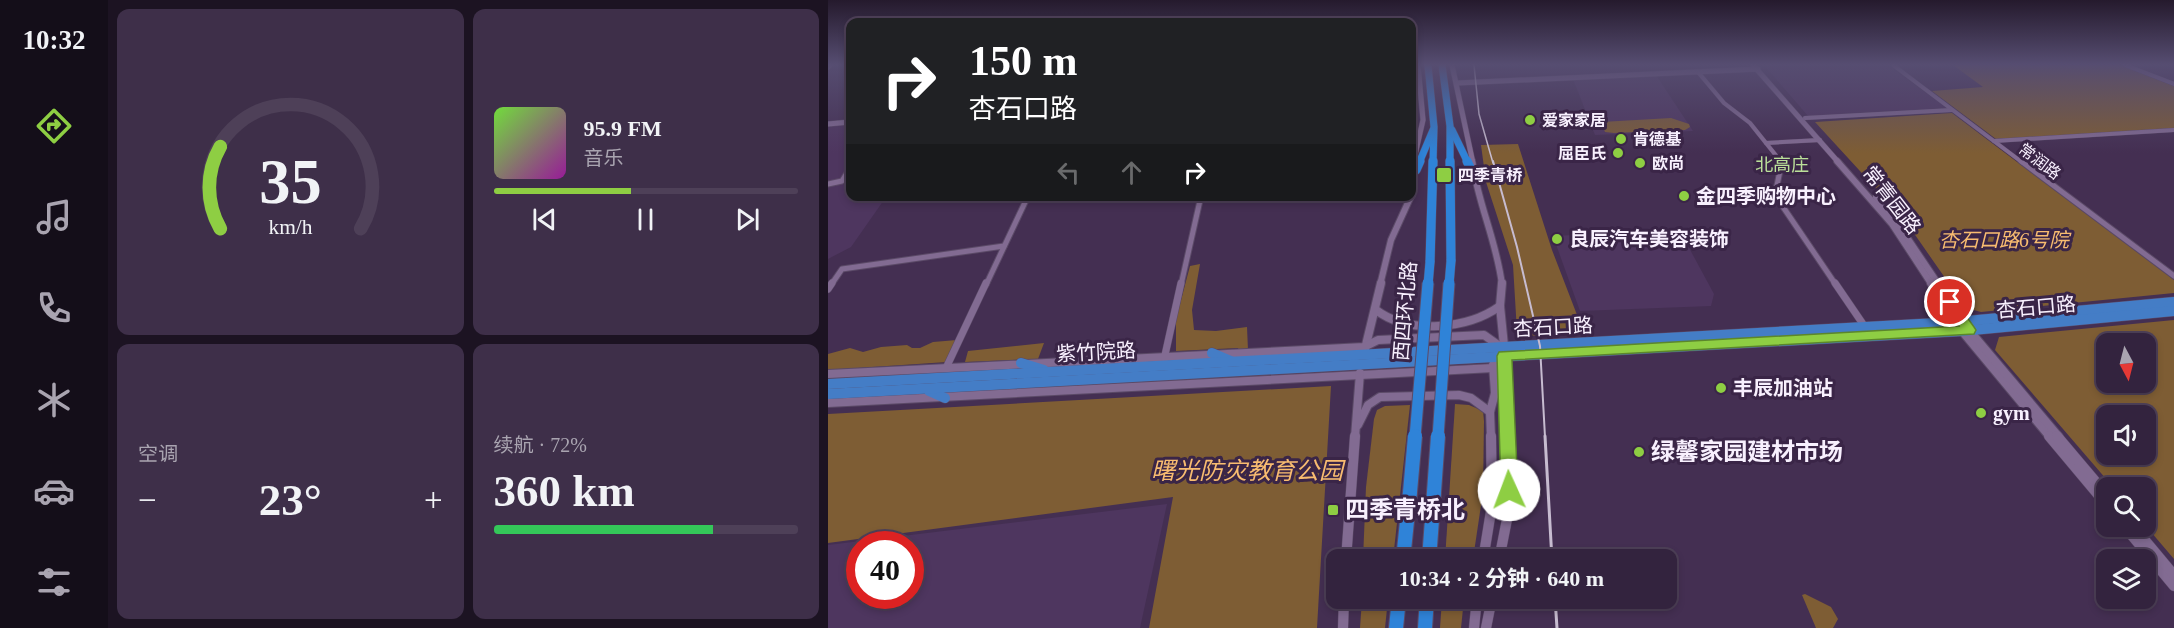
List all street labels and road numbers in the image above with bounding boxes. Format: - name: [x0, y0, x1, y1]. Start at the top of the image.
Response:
- street label: 常润路: [2015, 140, 2064, 183]
- street label: 常青园路: [1859, 162, 1925, 238]
- street label: 西四环北路: [1390, 260, 1420, 362]
- street label: 杏石口路: [1995, 293, 2077, 321]
- street label: 杏石口路: [1512, 314, 1594, 340]
- street label: 紫竹院路: [1055, 339, 1137, 365]

